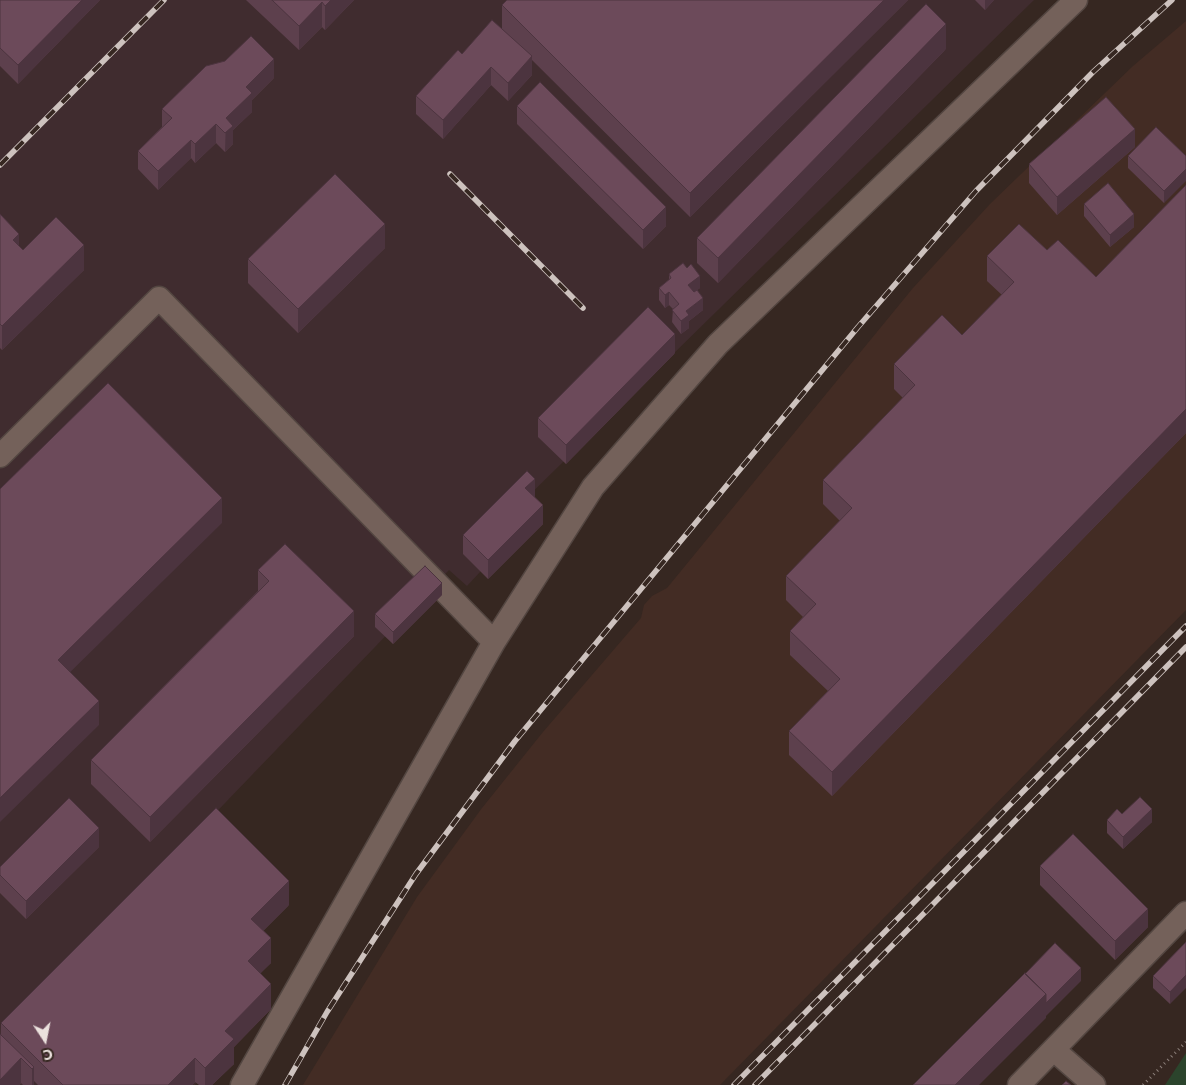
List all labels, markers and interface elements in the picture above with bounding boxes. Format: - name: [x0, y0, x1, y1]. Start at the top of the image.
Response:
- north arrow: [20, 1015, 70, 1065]
- text: С: [42, 1046, 54, 1064]

